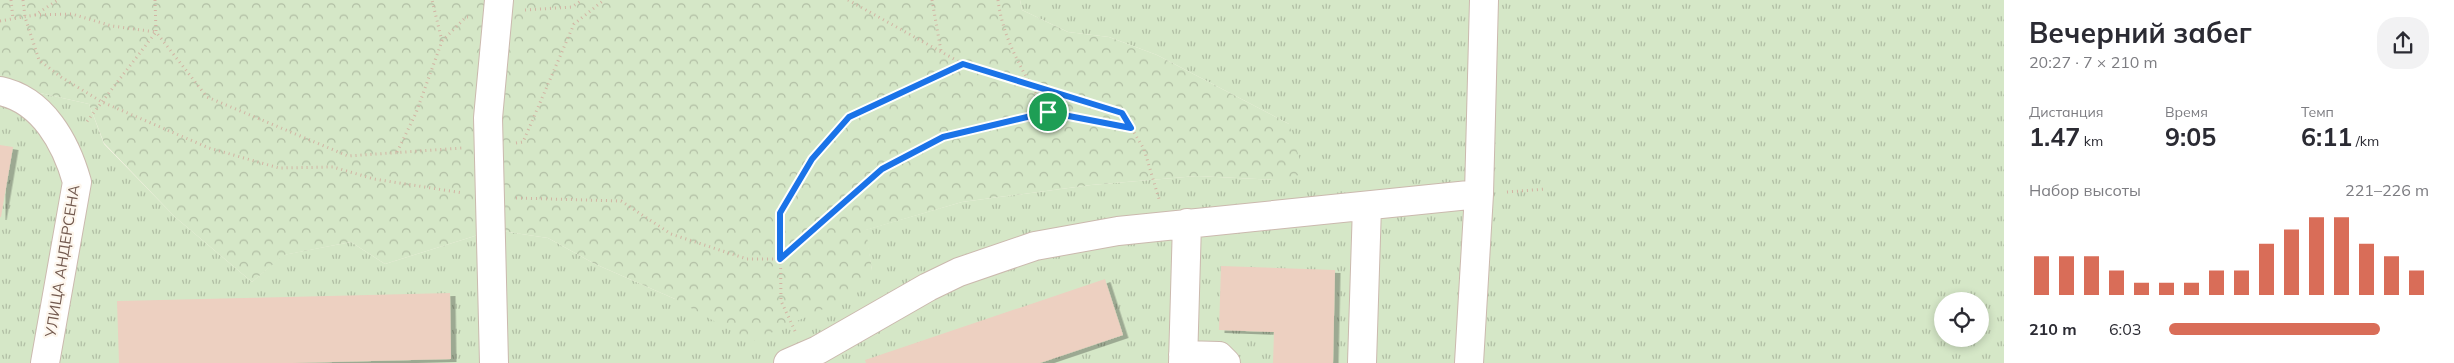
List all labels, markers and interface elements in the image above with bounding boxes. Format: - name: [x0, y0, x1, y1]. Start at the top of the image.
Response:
- text: Вечерний забег: [2029, 15, 2252, 50]
- button: share: [2377, 17, 2429, 69]
- text: 20:27 · 7 × 210 m: [2029, 52, 2158, 72]
- pin: [1027, 91, 1069, 133]
- icon: arrive: [1034, 98, 1062, 126]
- text: Дистанция: [2029, 103, 2103, 121]
- text: Время: [2165, 103, 2208, 121]
- text: Темп: [2301, 103, 2334, 121]
- text: 1.47: [2029, 121, 2080, 152]
- text: 9:05: [2165, 121, 2216, 152]
- text: 6:11: [2301, 121, 2352, 152]
- text: km: [2080, 132, 2103, 150]
- text: /km: [2352, 132, 2379, 150]
- text: Набор высоты: [2029, 180, 2141, 200]
- text: 221–226 m: [2345, 180, 2429, 200]
- street label: УЛИЦА АНДЕРСЕНА: [40, 183, 83, 340]
- map controls: [1934, 292, 1989, 347]
- button: locate: [1934, 292, 1989, 347]
- text: 210 m: [2029, 319, 2077, 339]
- text: 6:03: [2109, 319, 2141, 339]

